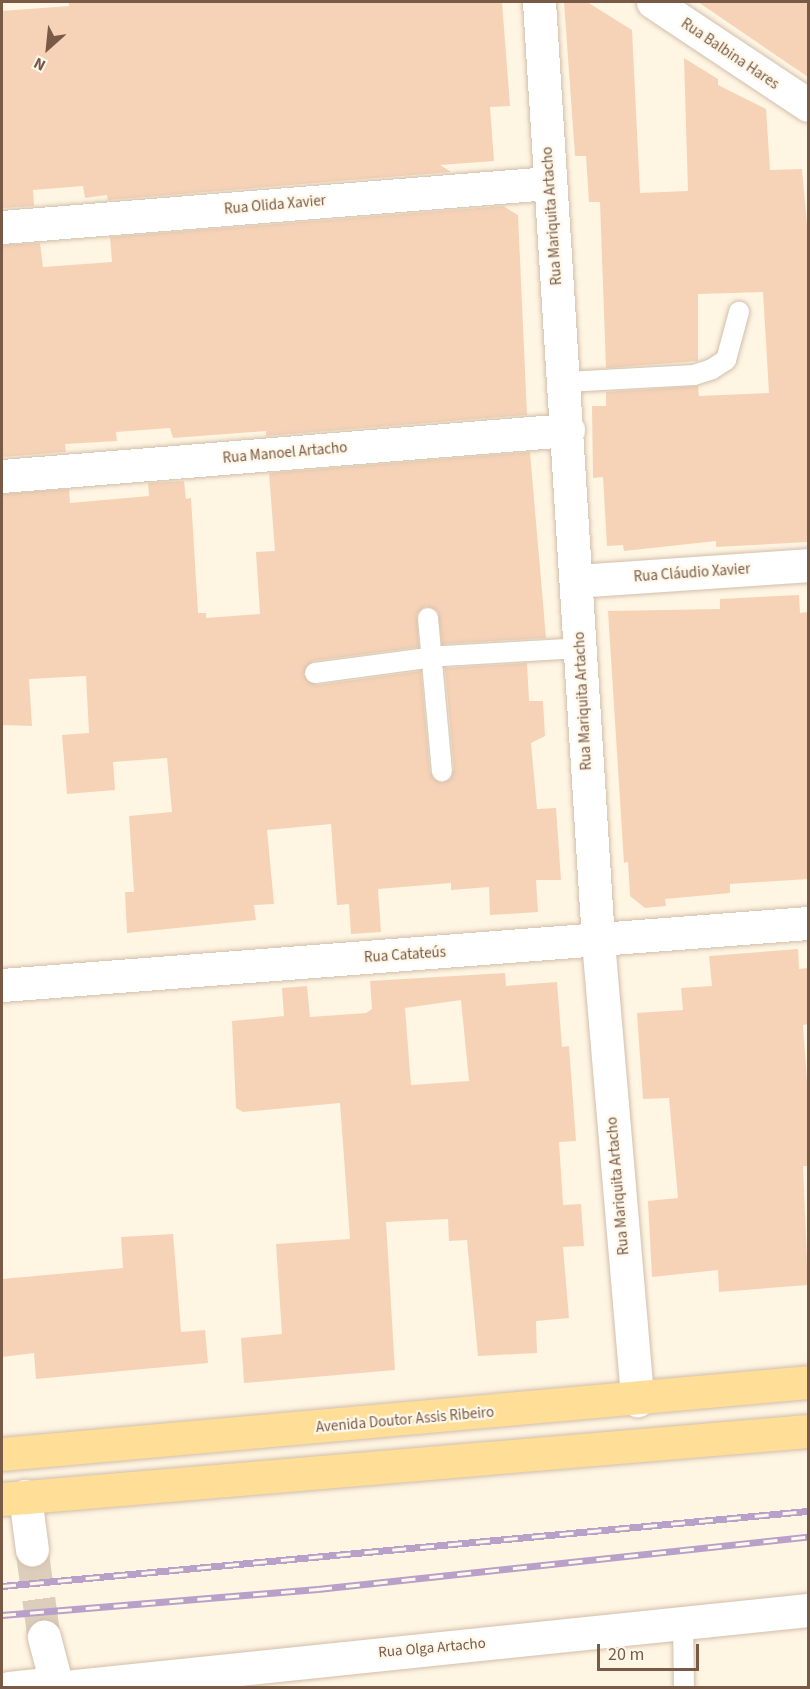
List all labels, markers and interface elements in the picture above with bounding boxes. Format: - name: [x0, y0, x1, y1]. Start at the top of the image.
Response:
- street label: Rua Balbina Hares: [678, 15, 782, 93]
- north arrow: [18, 18, 78, 78]
- text: N: [30, 52, 50, 76]
- street label: Rua Mariquita Artacho: [538, 146, 566, 286]
- street label: Rua Olida Xavier: [223, 192, 327, 218]
- street label: Rua Manoel Artacho: [222, 439, 348, 467]
- street label: Rua Cláudio Xavier: [633, 560, 751, 586]
- street label: Rua Mariquita Artacho: [570, 631, 596, 771]
- street label: Rua Catateús: [363, 943, 447, 967]
- street label: Rua Mariquita Artacho: [603, 1116, 633, 1256]
- street label: Avenida Doutor Assis Ribeiro: [315, 1403, 495, 1437]
- scale bar: [600, 1632, 702, 1670]
- street label: Rua Olga Artacho: [378, 1634, 486, 1662]
- text: 20 m: [608, 1642, 644, 1667]

